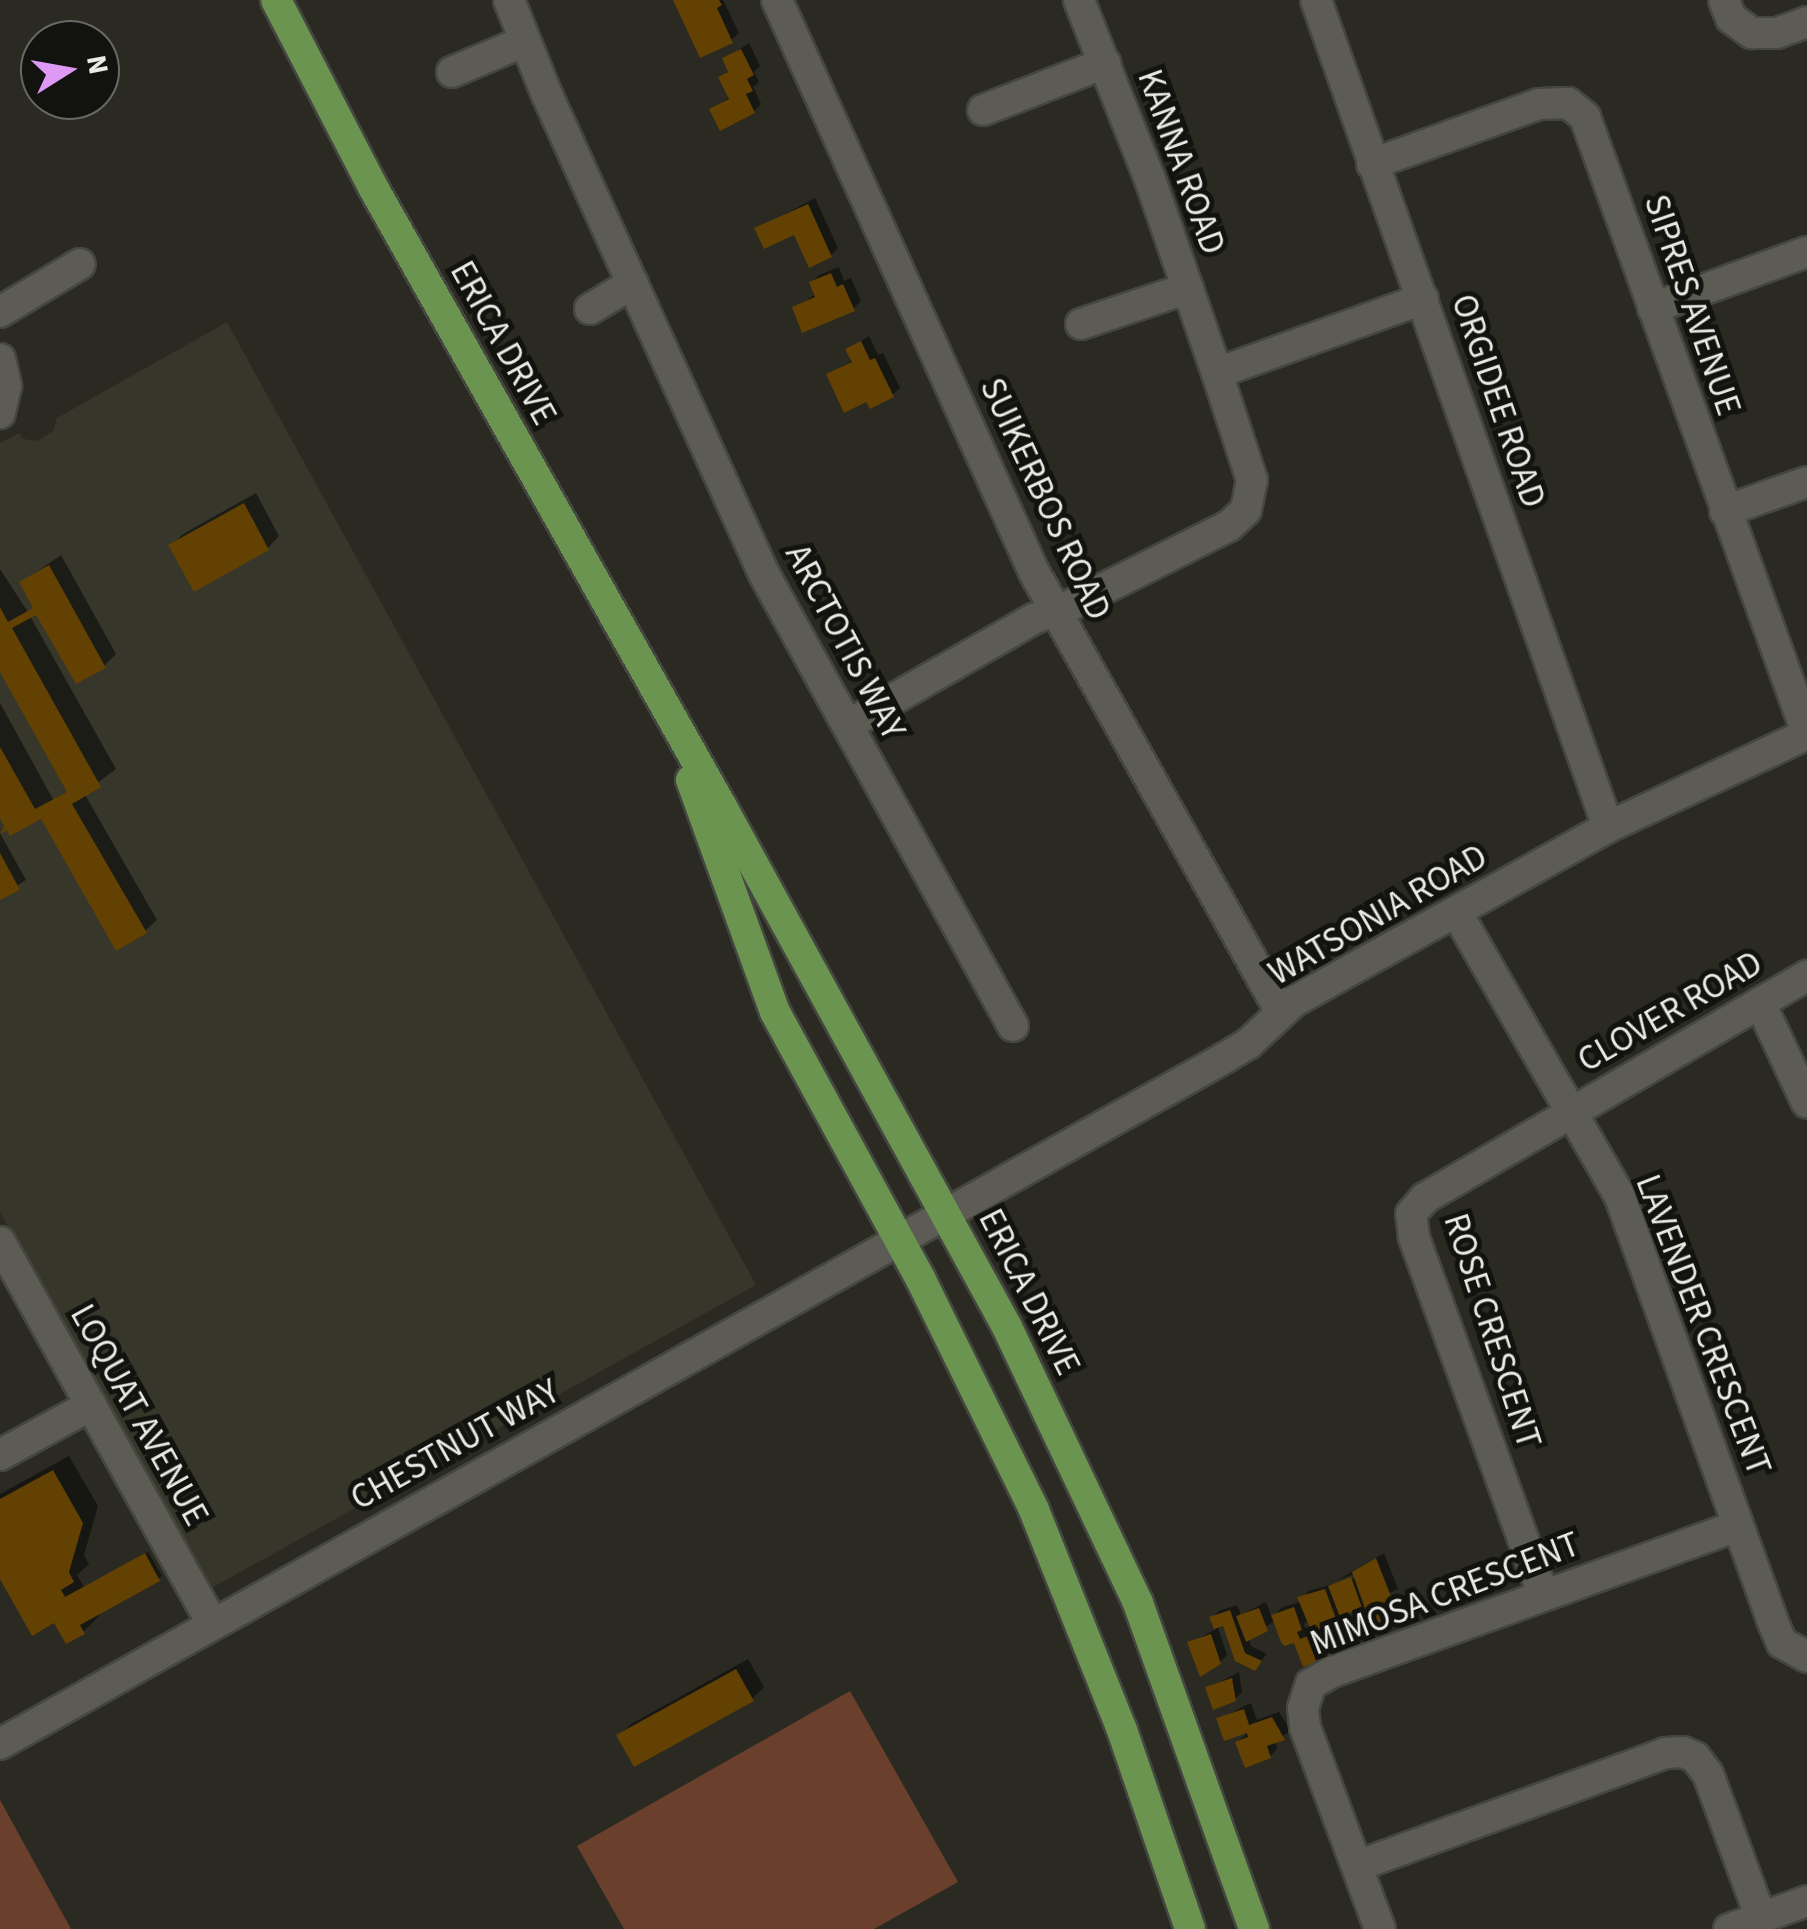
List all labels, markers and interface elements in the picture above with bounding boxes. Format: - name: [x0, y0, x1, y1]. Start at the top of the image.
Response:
- north arrow: [20, 20, 120, 120]
- text: N: [76, 52, 119, 78]
- street label: KANNA ROAD: [1128, 64, 1234, 260]
- street label: SIPRES AVENUE: [1635, 189, 1749, 421]
- street label: ERICA DRIVE: [441, 254, 565, 432]
- street label: ORGIDEE ROAD: [1442, 289, 1554, 513]
- street label: SUIKERBOS ROAD: [971, 371, 1119, 627]
- street label: ARCTOTIS WAY: [776, 537, 914, 747]
- street label: WATSONIA ROAD: [1261, 836, 1495, 994]
- street label: CLOVER ROAD: [1570, 942, 1770, 1082]
- street label: LAVENDER CRESCENT: [1626, 1169, 1780, 1481]
- street label: ERICA DRIVE: [969, 1202, 1089, 1382]
- street label: ROSE CRESCENT: [1434, 1208, 1550, 1454]
- street label: LOQUAT AVENUE: [61, 1297, 217, 1533]
- street label: CHESTNUT WAY: [344, 1370, 566, 1520]
- street label: MIMOSA CRESCENT: [1304, 1523, 1586, 1665]

